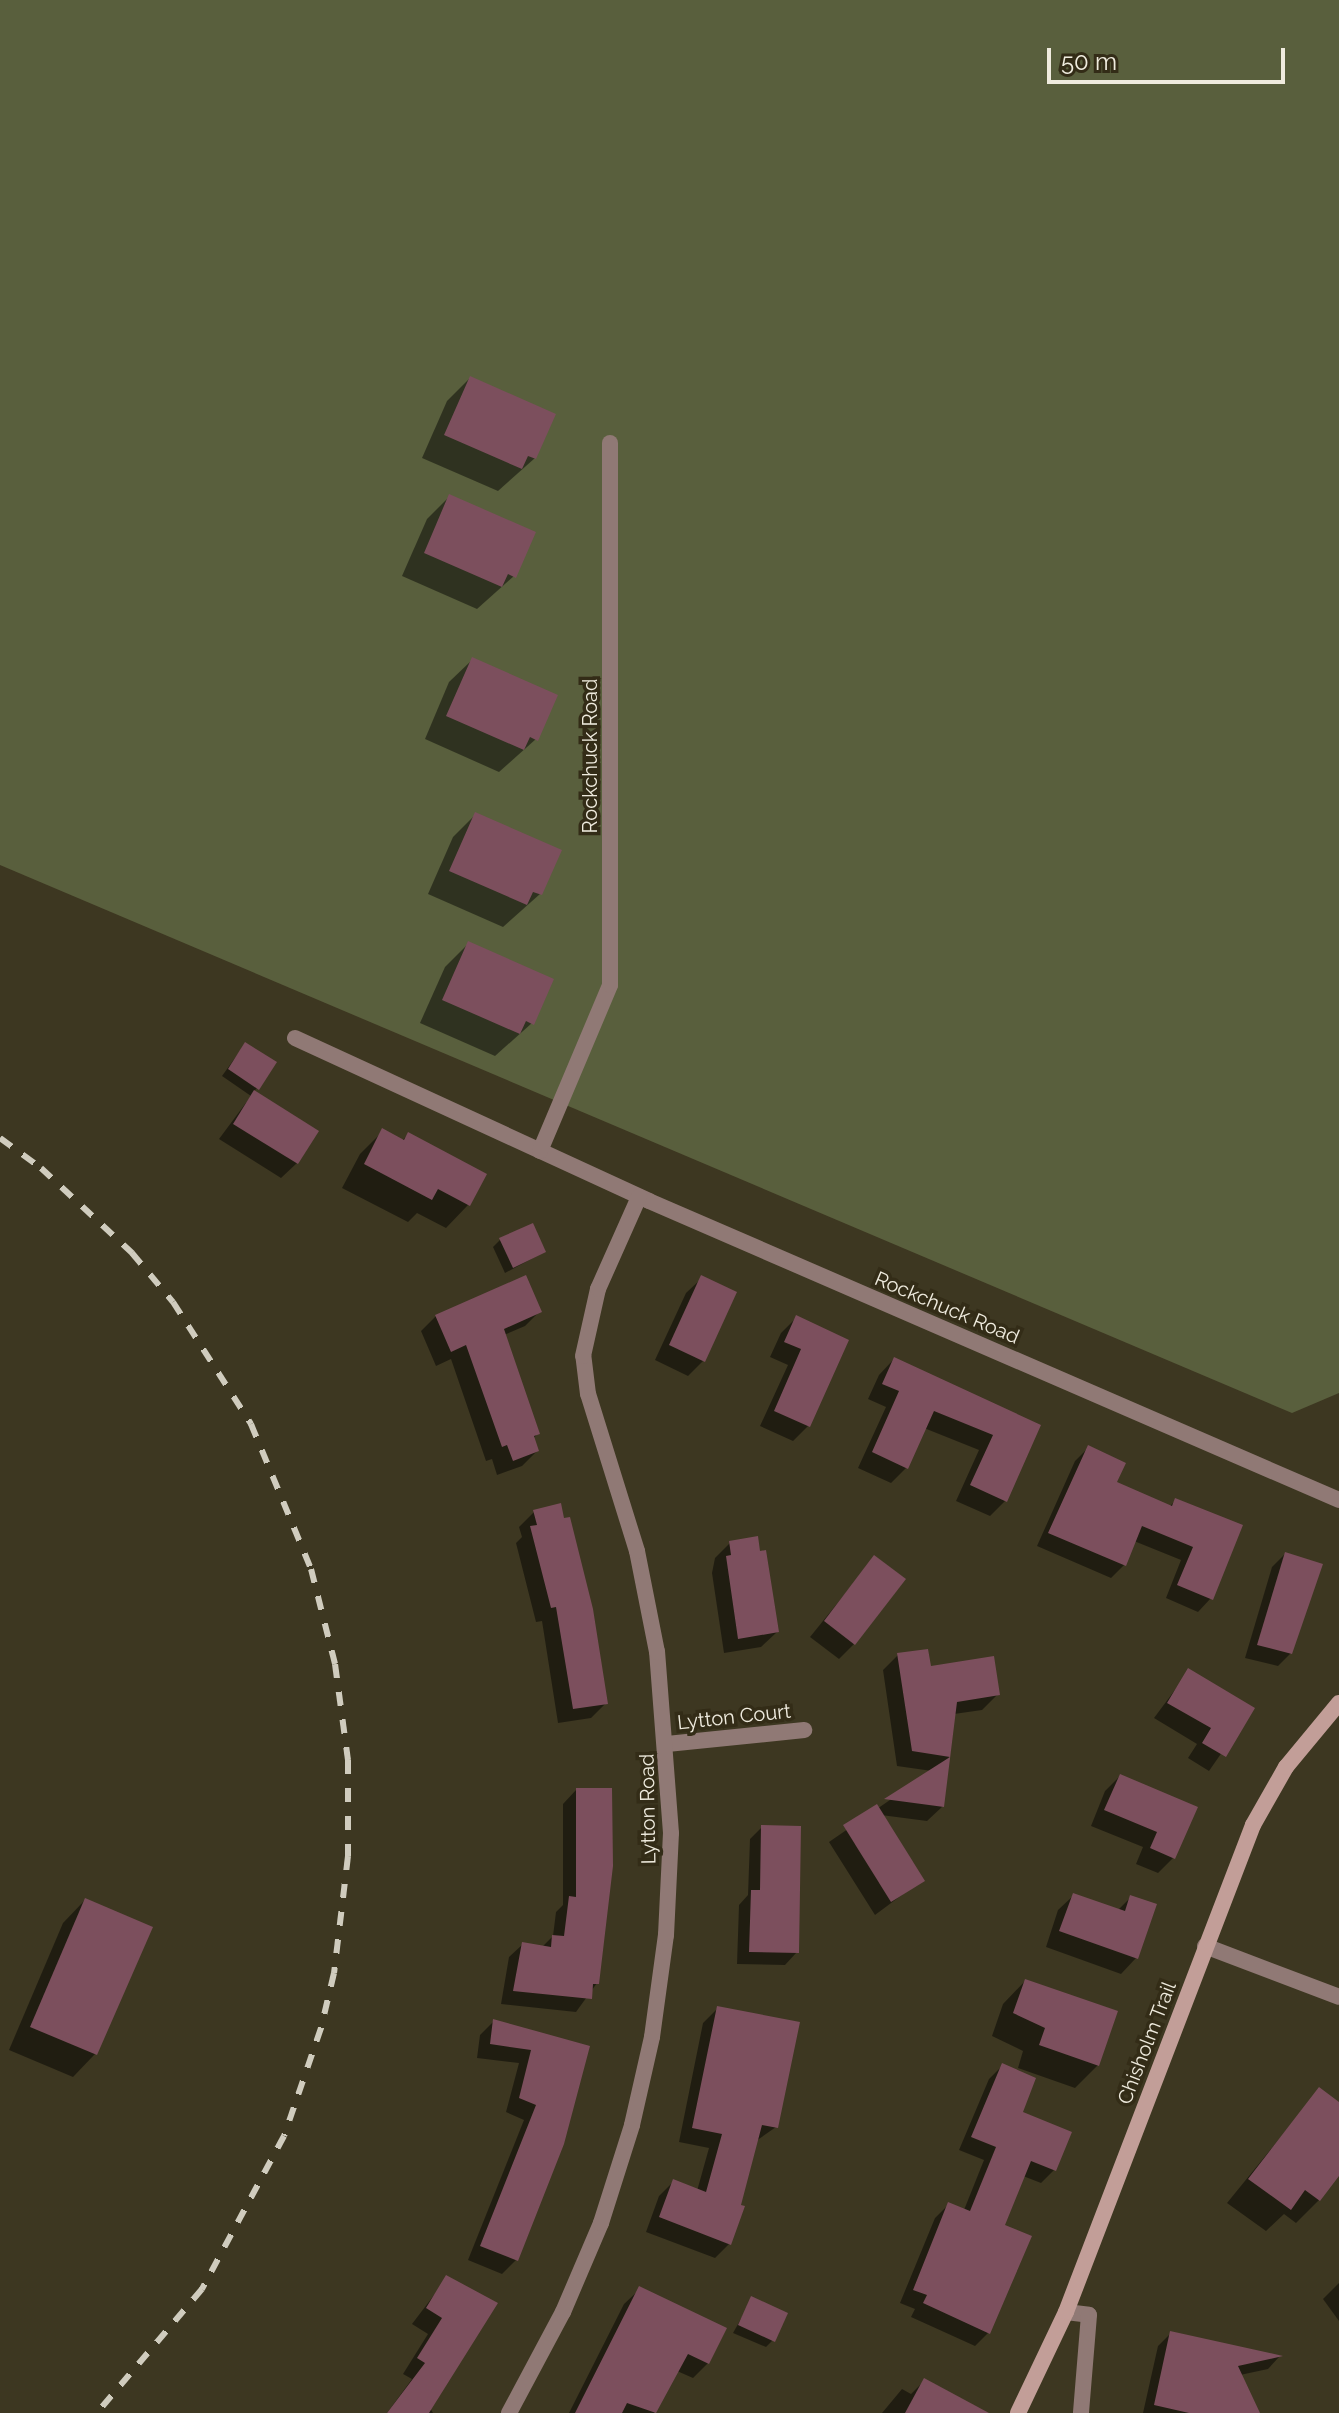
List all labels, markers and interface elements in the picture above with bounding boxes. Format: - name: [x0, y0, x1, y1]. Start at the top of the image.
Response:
- scale bar: [1051, 32, 1289, 82]
- text: 50 m: [1061, 47, 1117, 76]
- street label: Rockchuck Road: [578, 679, 602, 833]
- street label: Rockchuck Road: [871, 1267, 1023, 1349]
- street label: Lytton Court: [676, 1699, 792, 1735]
- street label: Lytton Road: [635, 1753, 661, 1865]
- street label: Chisholm Trail: [1113, 1978, 1181, 2108]

